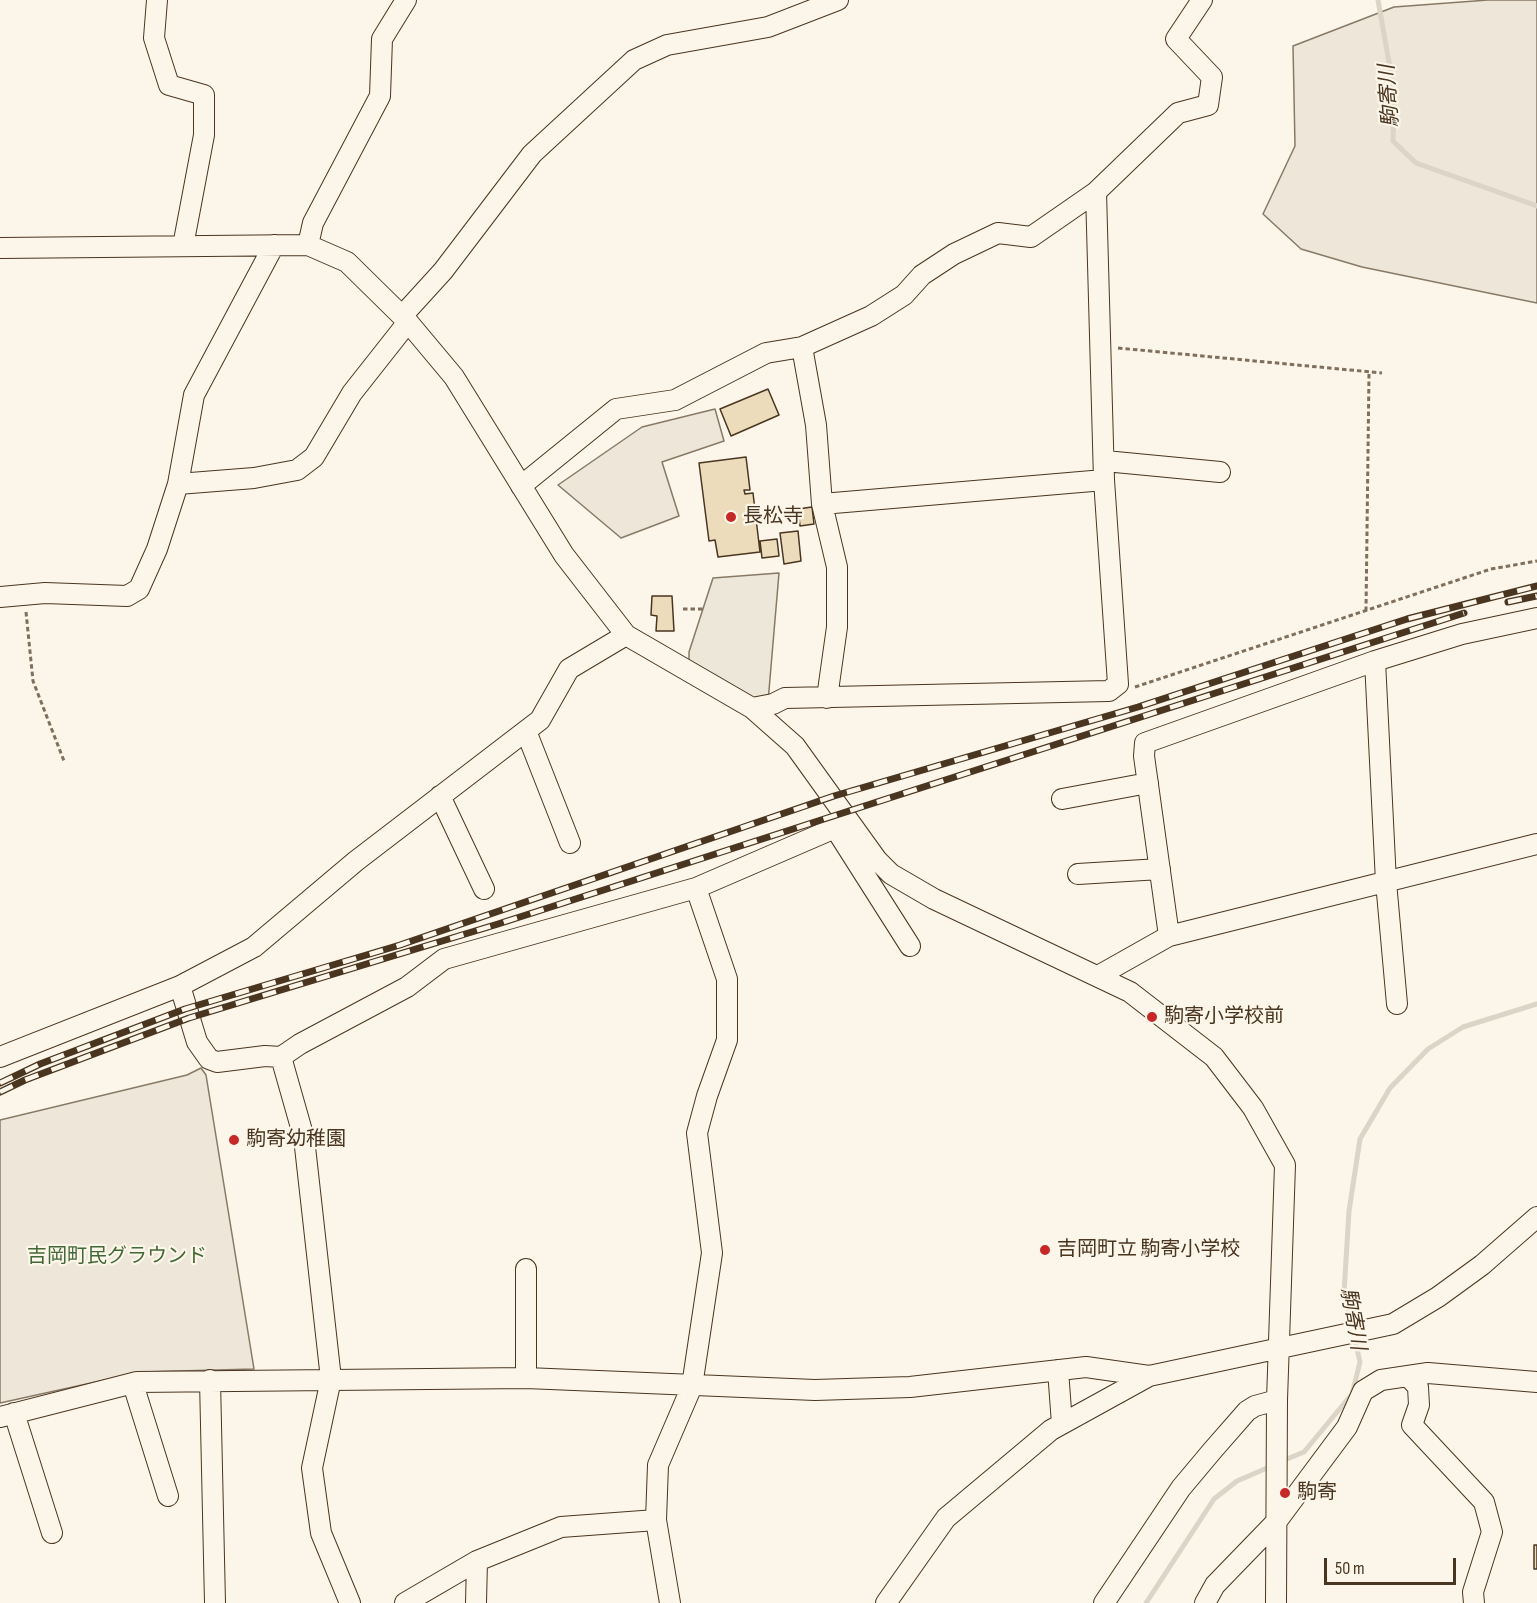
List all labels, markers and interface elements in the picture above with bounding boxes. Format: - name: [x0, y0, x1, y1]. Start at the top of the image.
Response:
- water label: 駒寄川: [1375, 64, 1405, 128]
- place label: 長松寺: [743, 505, 803, 529]
- marker: 長松寺: [724, 510, 738, 524]
- place label: 駒寄小学校前: [1164, 1005, 1284, 1029]
- marker: 駒寄小学校前: [1145, 1010, 1159, 1024]
- place label: 駒寄幼稚園: [246, 1128, 346, 1152]
- marker: 駒寄幼稚園: [227, 1133, 241, 1147]
- place label: 吉岡町立 駒寄小学校: [1057, 1238, 1240, 1262]
- marker: 吉岡町立 駒寄小学校: [1038, 1243, 1052, 1257]
- park label: 吉岡町民グラウンド: [27, 1245, 207, 1269]
- water label: 駒寄川: [1334, 1286, 1370, 1352]
- place label: 駒寄: [1297, 1481, 1337, 1505]
- marker: 駒寄: [1278, 1486, 1292, 1500]
- scale bar: [1327, 1546, 1459, 1584]
- text: 50 m: [1335, 1558, 1365, 1579]

